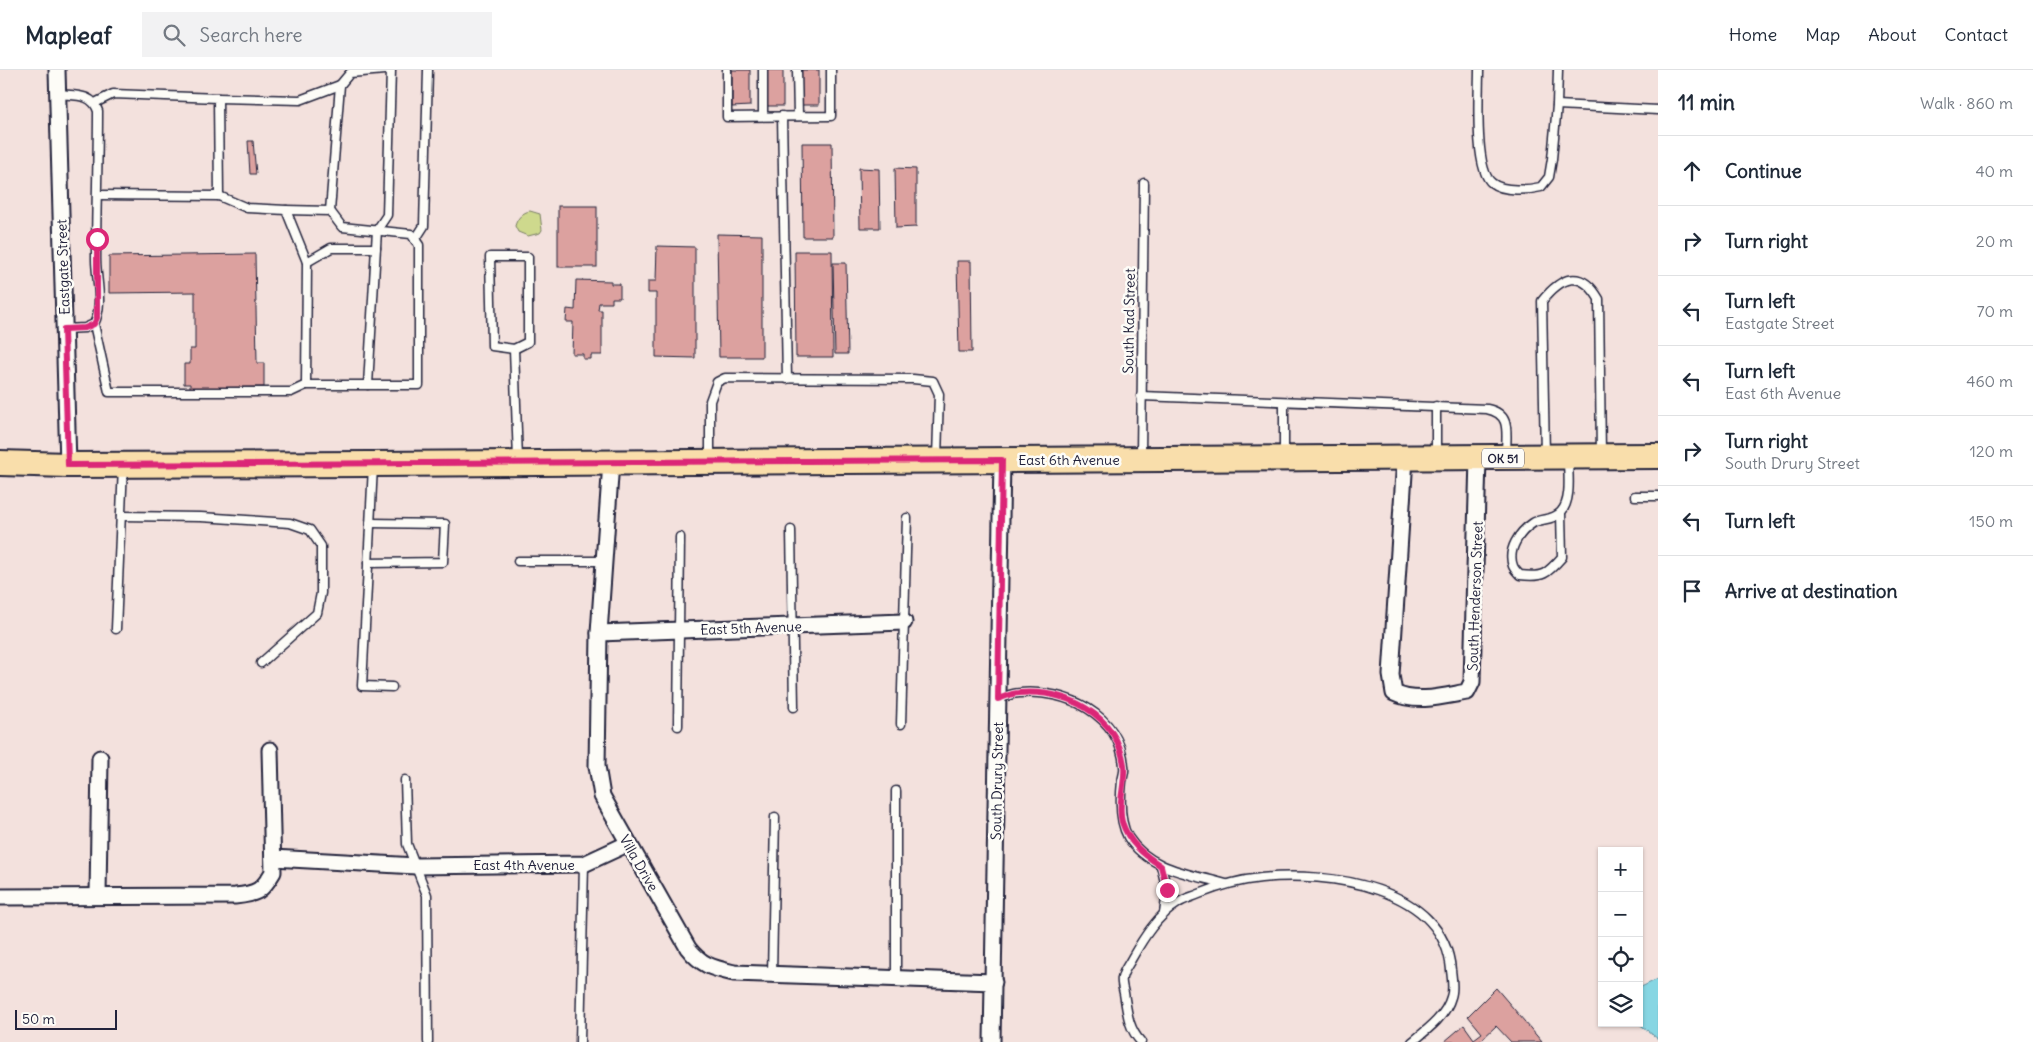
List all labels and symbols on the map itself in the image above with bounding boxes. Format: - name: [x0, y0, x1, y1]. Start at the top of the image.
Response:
- street label: Eastgate Street: [52, 219, 74, 315]
- route start: [86, 228, 109, 251]
- street label: South Kad Street: [1119, 268, 1139, 374]
- road number: OK 51: [1482, 448, 1524, 468]
- street label: East 6th Avenue: [1018, 451, 1120, 469]
- street label: South Henderson Street: [1463, 520, 1487, 671]
- street label: East 5th Avenue: [700, 617, 802, 639]
- street label: South Drury Street: [987, 722, 1007, 840]
- street label: Villa Drive: [616, 831, 662, 895]
- street label: East 4th Avenue: [473, 856, 575, 874]
- route end: [1156, 879, 1179, 902]
- scale bar: [15, 1007, 118, 1030]

